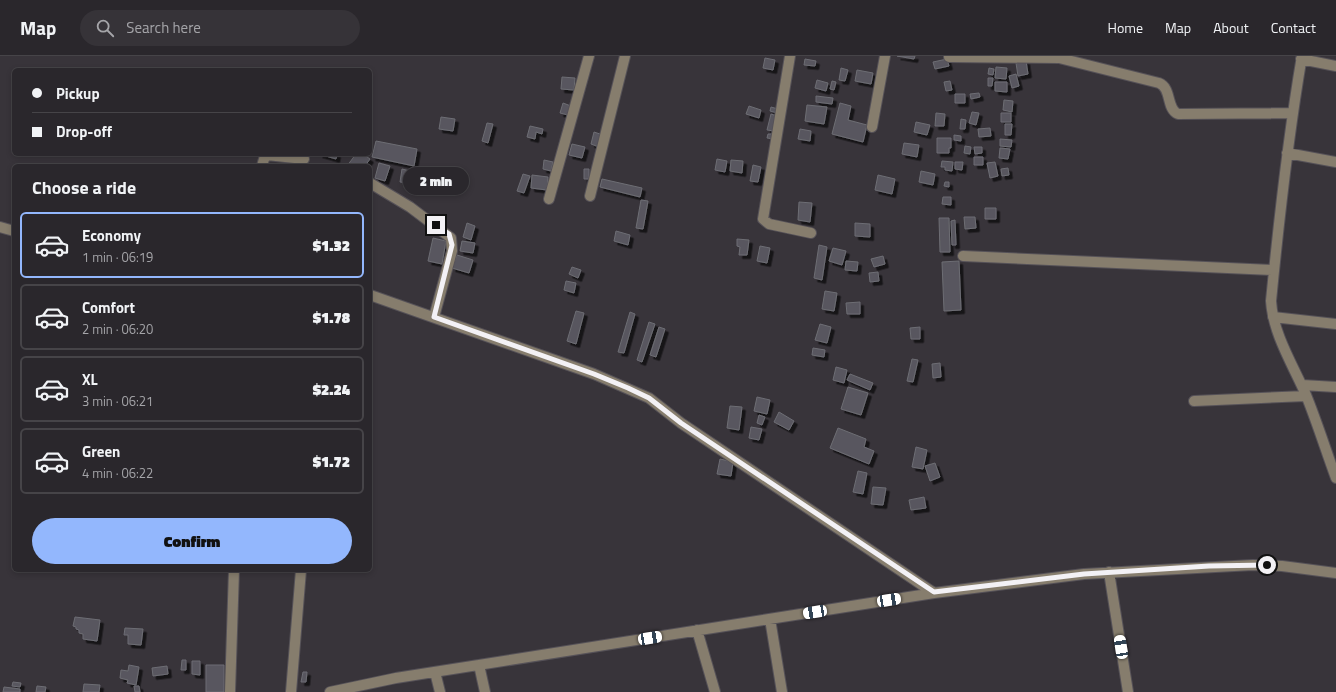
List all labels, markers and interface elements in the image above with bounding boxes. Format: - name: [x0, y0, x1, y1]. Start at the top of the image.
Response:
- search box: [80, 10, 360, 46]
- text: Map: [20, 13, 56, 42]
- text: Search here: [126, 16, 201, 39]
- icon: search: [94, 17, 116, 39]
- text: Home: [1108, 17, 1143, 38]
- text: Map: [1165, 17, 1191, 38]
- text: About: [1213, 17, 1249, 38]
- text: Contact: [1271, 17, 1316, 38]
- text: Pickup: [56, 82, 100, 105]
- text: Drop-off: [56, 120, 112, 143]
- callout: 2 min: [403, 167, 469, 195]
- text: 2 min: [420, 171, 452, 191]
- text: Choose a ride: [32, 174, 136, 201]
- route end: [427, 216, 445, 234]
- text: Economy: [82, 224, 141, 247]
- icon: car: [34, 227, 70, 263]
- text: $1.32: [313, 234, 350, 257]
- text: 1 min · 06:19: [82, 247, 153, 267]
- text: Comfort: [82, 296, 135, 319]
- icon: car: [34, 299, 70, 335]
- text: $1.78: [313, 306, 350, 329]
- text: 2 min · 06:20: [82, 319, 153, 339]
- text: XL: [82, 368, 98, 391]
- icon: car: [34, 371, 70, 407]
- text: $2.24: [313, 378, 350, 401]
- text: 3 min · 06:21: [82, 391, 153, 411]
- text: Green: [82, 440, 120, 463]
- icon: car: [34, 443, 70, 479]
- text: $1.72: [313, 450, 350, 473]
- text: 4 min · 06:22: [82, 463, 153, 483]
- button: Confirm: [32, 518, 352, 564]
- route start: [1258, 556, 1276, 574]
- car: [876, 592, 902, 608]
- car: [802, 604, 828, 620]
- car: [637, 630, 663, 646]
- car: [1113, 634, 1129, 660]

